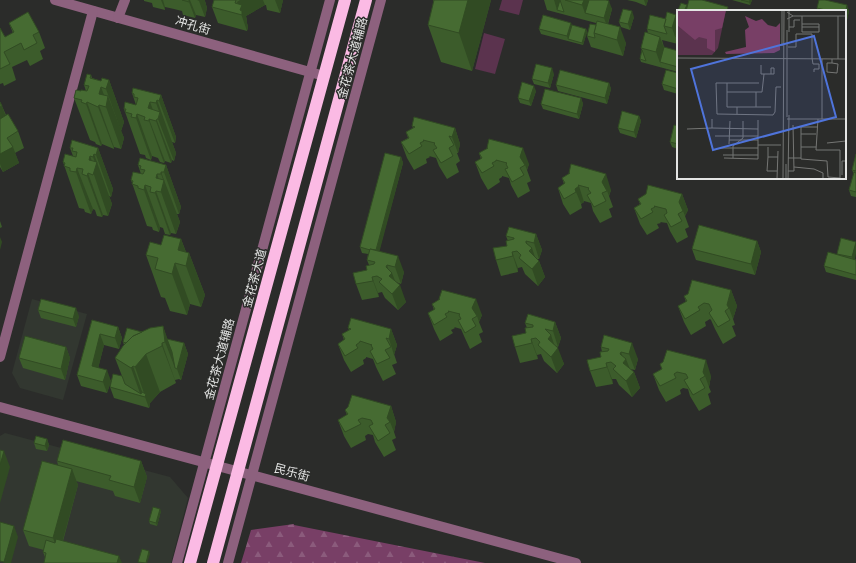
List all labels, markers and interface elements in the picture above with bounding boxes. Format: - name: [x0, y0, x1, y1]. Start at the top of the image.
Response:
- inset map: [677, 10, 846, 179]
- street label: 冲孔街: [174, 13, 212, 37]
- street label: 金花茶大道辅路: [334, 15, 370, 101]
- street label: 金花茶大道: [239, 247, 269, 309]
- street label: 金花茶大道辅路: [201, 316, 237, 402]
- street label: 民乐街: [273, 460, 311, 484]

